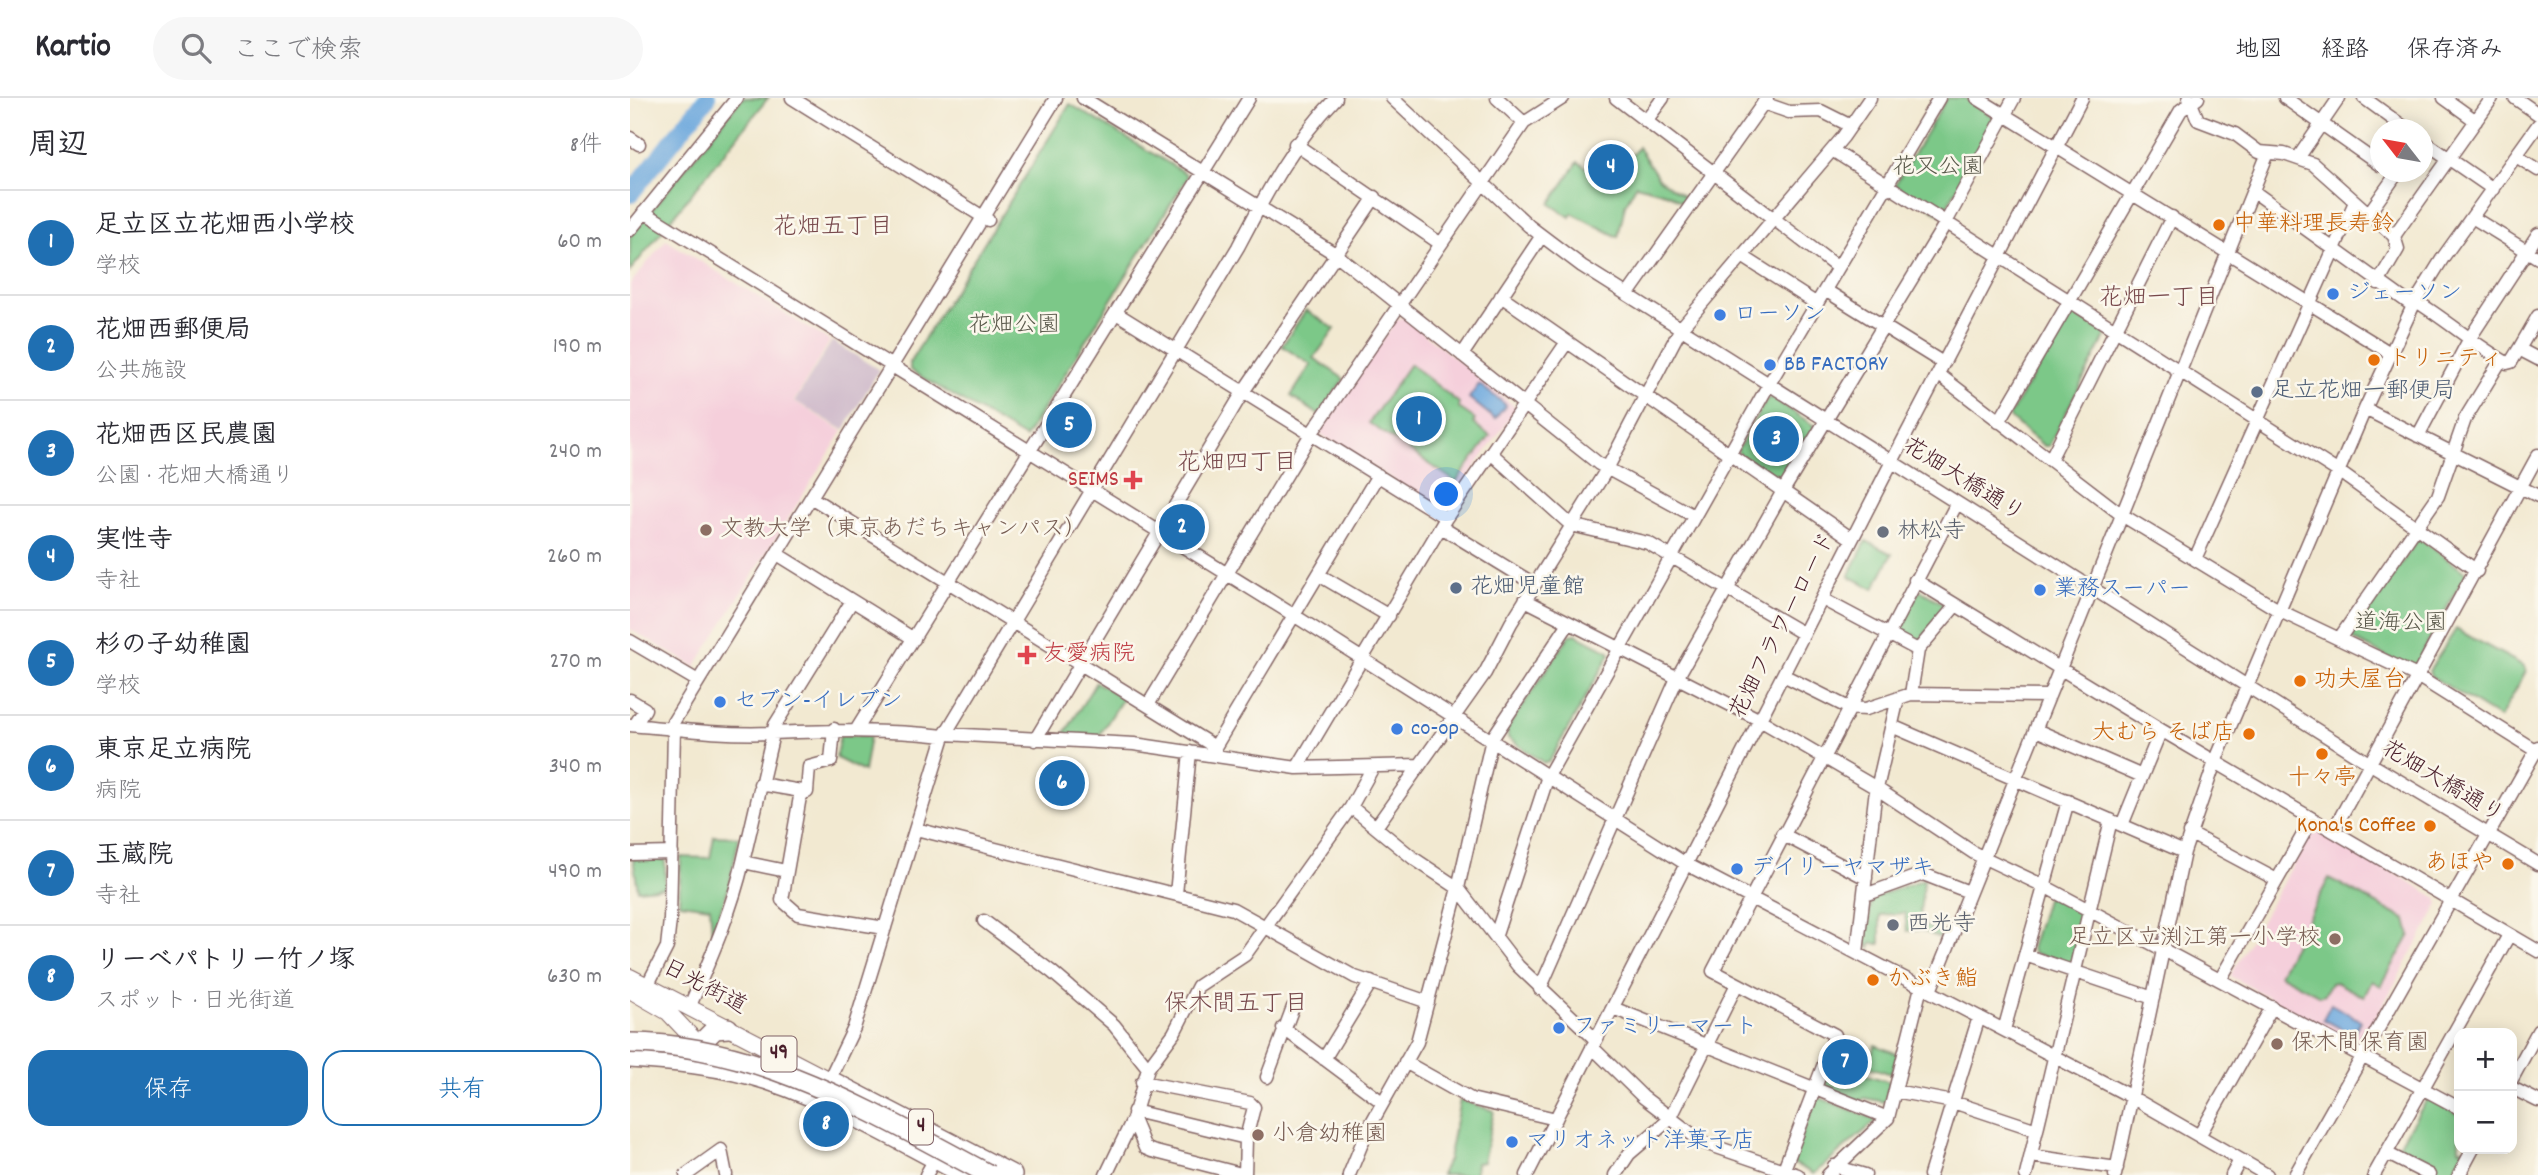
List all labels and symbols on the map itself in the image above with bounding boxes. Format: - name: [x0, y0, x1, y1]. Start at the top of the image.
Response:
- north arrow: [2370, 119, 2433, 182]
- pin: 4: [1588, 141, 1634, 193]
- park label: 花又公園: [1892, 152, 1984, 185]
- place label: 中華料理長寿鈴: [2233, 209, 2394, 242]
- district label: 花畑五丁目: [773, 211, 893, 245]
- marker: 中華料理長寿鈴: [2211, 217, 2227, 233]
- place label: ジェーソン: [2347, 278, 2462, 311]
- district label: 花畑一丁目: [2099, 282, 2219, 316]
- marker: ジェーソン: [2325, 286, 2341, 302]
- place label: ローソン: [1734, 299, 1826, 332]
- marker: ローソン: [1712, 307, 1728, 323]
- park label: 花畑公園: [968, 310, 1060, 343]
- place label: トリニティ: [2388, 344, 2503, 377]
- place label: BB FACTORY: [1784, 349, 1888, 382]
- marker: トリニティ: [2366, 352, 2382, 368]
- marker: BB FACTORY: [1762, 357, 1778, 373]
- place label: 足立花畑一郵便局: [2271, 376, 2455, 409]
- marker: 足立花畑一郵便局: [2249, 384, 2265, 400]
- pin: 1: [1396, 393, 1442, 445]
- pin: 5: [1046, 399, 1092, 451]
- pin: 3: [1753, 413, 1799, 465]
- street label: 花畑大橋通り: [1896, 430, 2030, 532]
- district label: 花畑四丁目: [1177, 447, 1297, 481]
- place label: SEIMS: [1068, 464, 1119, 497]
- marker: SEIMS: [1125, 472, 1141, 488]
- your location: [1429, 477, 1463, 511]
- pin: 2: [1159, 501, 1205, 553]
- place label: 文教大学（東京あだちキャンパス）: [720, 514, 1087, 547]
- place label: 林松寺: [1897, 516, 1966, 549]
- marker: 文教大学（東京あだちキャンパス）: [698, 522, 714, 538]
- marker: 林松寺: [1875, 524, 1891, 540]
- street label: 花畑フラワーロード: [1723, 527, 1845, 725]
- place label: 花畑児童館: [1470, 572, 1585, 605]
- place label: 業務スーパー: [2054, 574, 2191, 607]
- marker: 花畑児童館: [1448, 580, 1464, 596]
- marker: 業務スーパー: [2032, 582, 2048, 598]
- park label: 道海公園: [2355, 608, 2447, 641]
- place label: 友愛病院: [1043, 639, 1135, 672]
- marker: 友愛病院: [1017, 645, 1037, 665]
- place label: 功夫屋台: [2314, 665, 2406, 698]
- marker: 功夫屋台: [2292, 673, 2308, 689]
- place label: セブン-イレブン: [734, 686, 903, 719]
- marker: セブン-イレブン: [712, 694, 728, 710]
- place label: co-op: [1411, 713, 1459, 746]
- place label: 大むら そば店: [2092, 718, 2235, 751]
- marker: co-op: [1389, 721, 1405, 737]
- marker: 大むら そば店: [2241, 726, 2257, 742]
- street label: 花畑大橋通り: [2374, 733, 2510, 833]
- marker: 十々亭: [2314, 746, 2330, 762]
- pin: 6: [1039, 757, 1085, 809]
- place label: 十々亭: [2288, 763, 2357, 796]
- place label: Kona's Coffee: [2297, 810, 2416, 843]
- marker: Kona's Coffee: [2422, 818, 2438, 834]
- place label: あほや: [2425, 848, 2494, 881]
- place label: デイリーヤマザキ: [1751, 853, 1934, 886]
- marker: あほや: [2500, 856, 2516, 872]
- marker: デイリーヤマザキ: [1729, 861, 1745, 877]
- place label: 西光寺: [1907, 909, 1976, 942]
- marker: 西光寺: [1885, 917, 1901, 933]
- place label: 足立区立渕江第一小学校: [2068, 923, 2321, 956]
- marker: 足立区立渕江第一小学校: [2327, 931, 2343, 947]
- street label: 日光街道: [656, 952, 752, 1024]
- place label: かぶき鮨: [1887, 964, 1978, 997]
- marker: かぶき鮨: [1865, 972, 1881, 988]
- district label: 保木間五丁目: [1164, 988, 1308, 1022]
- place label: ファミリーマート: [1573, 1012, 1757, 1045]
- marker: ファミリーマート: [1551, 1020, 1567, 1036]
- place label: 保木間保育園: [2291, 1028, 2429, 1061]
- pin: 7: [1822, 1036, 1868, 1088]
- marker: 保木間保育園: [2269, 1036, 2285, 1052]
- road number: 49: [762, 1037, 796, 1072]
- pin: 8: [803, 1098, 849, 1150]
- road number: 4: [909, 1110, 933, 1144]
- place label: 小倉幼稚園: [1272, 1119, 1387, 1152]
- place label: マリオネット洋菓子店: [1526, 1126, 1755, 1159]
- marker: 小倉幼稚園: [1250, 1127, 1266, 1143]
- marker: マリオネット洋菓子店: [1504, 1134, 1520, 1150]

